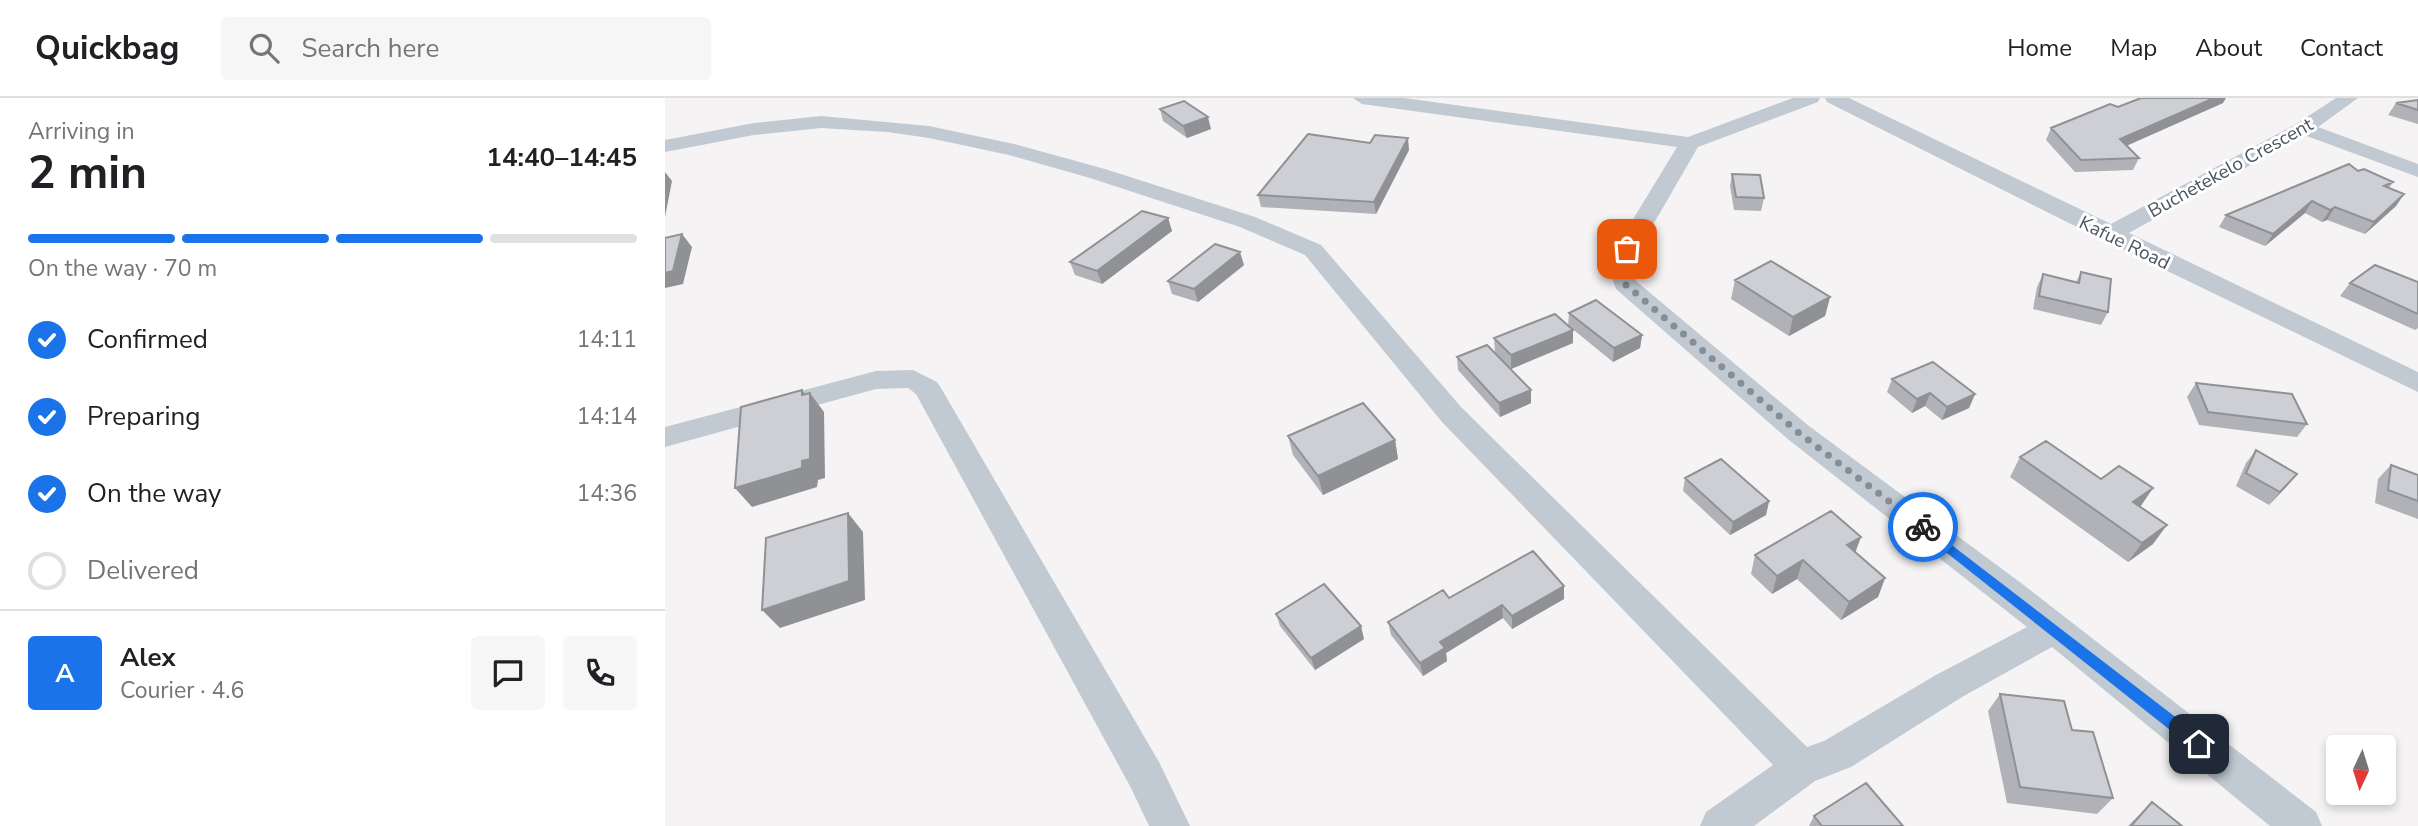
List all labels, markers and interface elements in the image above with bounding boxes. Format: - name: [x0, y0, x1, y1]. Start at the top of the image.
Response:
- search box: [221, 17, 711, 80]
- text: Quickbag: [35, 26, 179, 71]
- icon: search: [245, 29, 283, 67]
- text: Search here: [301, 31, 439, 66]
- text: Home: [2007, 32, 2072, 64]
- text: Map: [2110, 32, 2157, 64]
- text: About: [2195, 32, 2262, 64]
- text: Contact: [2300, 32, 2383, 64]
- street label: Buchetekelo Crescent: [2143, 111, 2318, 224]
- text: Arriving in: [28, 116, 135, 147]
- text: 14:40–14:45: [486, 140, 637, 175]
- text: 2 min: [28, 141, 147, 204]
- street label: Kafue Road: [2075, 210, 2174, 276]
- pin: [1597, 219, 1657, 279]
- icon: bag: [1608, 230, 1646, 268]
- text: On the way · 70 m: [28, 253, 217, 284]
- icon: check: [28, 321, 66, 359]
- text: Confirmed: [87, 322, 208, 357]
- text: 14:11: [577, 324, 637, 355]
- icon: check: [28, 398, 66, 436]
- text: Preparing: [87, 399, 200, 434]
- text: 14:14: [577, 401, 637, 432]
- icon: check: [28, 475, 66, 513]
- text: On the way: [87, 476, 221, 511]
- text: 14:36: [577, 478, 637, 509]
- courier: [1888, 492, 1958, 562]
- icon: bike: [1904, 508, 1942, 546]
- text: Delivered: [87, 553, 199, 588]
- button: chat: [471, 636, 545, 710]
- button: phone: [563, 636, 637, 710]
- text: Alex: [120, 640, 176, 675]
- text: A: [55, 656, 75, 691]
- text: Courier · 4.6: [120, 675, 244, 706]
- pin: [2169, 714, 2229, 774]
- icon: home: [2180, 725, 2218, 763]
- north arrow: [2326, 735, 2396, 805]
- map controls: [2326, 735, 2396, 805]

